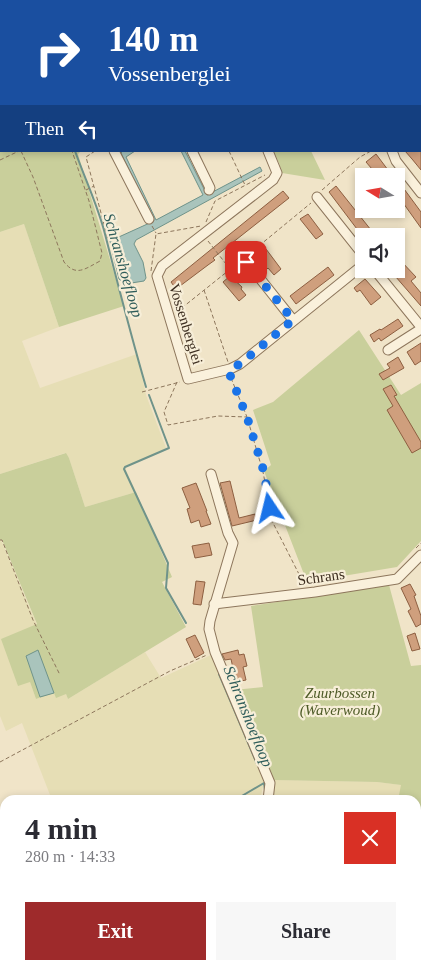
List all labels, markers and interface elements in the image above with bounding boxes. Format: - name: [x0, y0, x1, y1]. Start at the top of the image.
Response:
- icon: right: [25, 20, 90, 85]
- text: 140 m: [108, 20, 198, 59]
- text: Vossenberglei: [108, 61, 231, 86]
- icon: left: [74, 115, 102, 143]
- text: Then: [25, 118, 64, 139]
- north arrow: [355, 168, 405, 218]
- map controls: [355, 168, 405, 278]
- water label: Schranshoefloop: [100, 211, 147, 319]
- button: sound: [355, 228, 405, 278]
- pin: [225, 241, 267, 283]
- icon: arrive: [232, 248, 260, 276]
- street label: Vossenberglei: [166, 282, 206, 366]
- position arrow: [243, 481, 295, 533]
- street label: Schrans: [296, 566, 346, 588]
- water label: Schranshoefloop: [220, 663, 277, 770]
- park label: Zuurbossen (Waverwoud): [300, 685, 380, 719]
- text: 4 min: [25, 812, 98, 845]
- button: close: [344, 812, 396, 864]
- text: 280 m · 14:33: [25, 848, 115, 865]
- button: Exit: [25, 902, 206, 960]
- button: Share: [216, 902, 396, 960]

